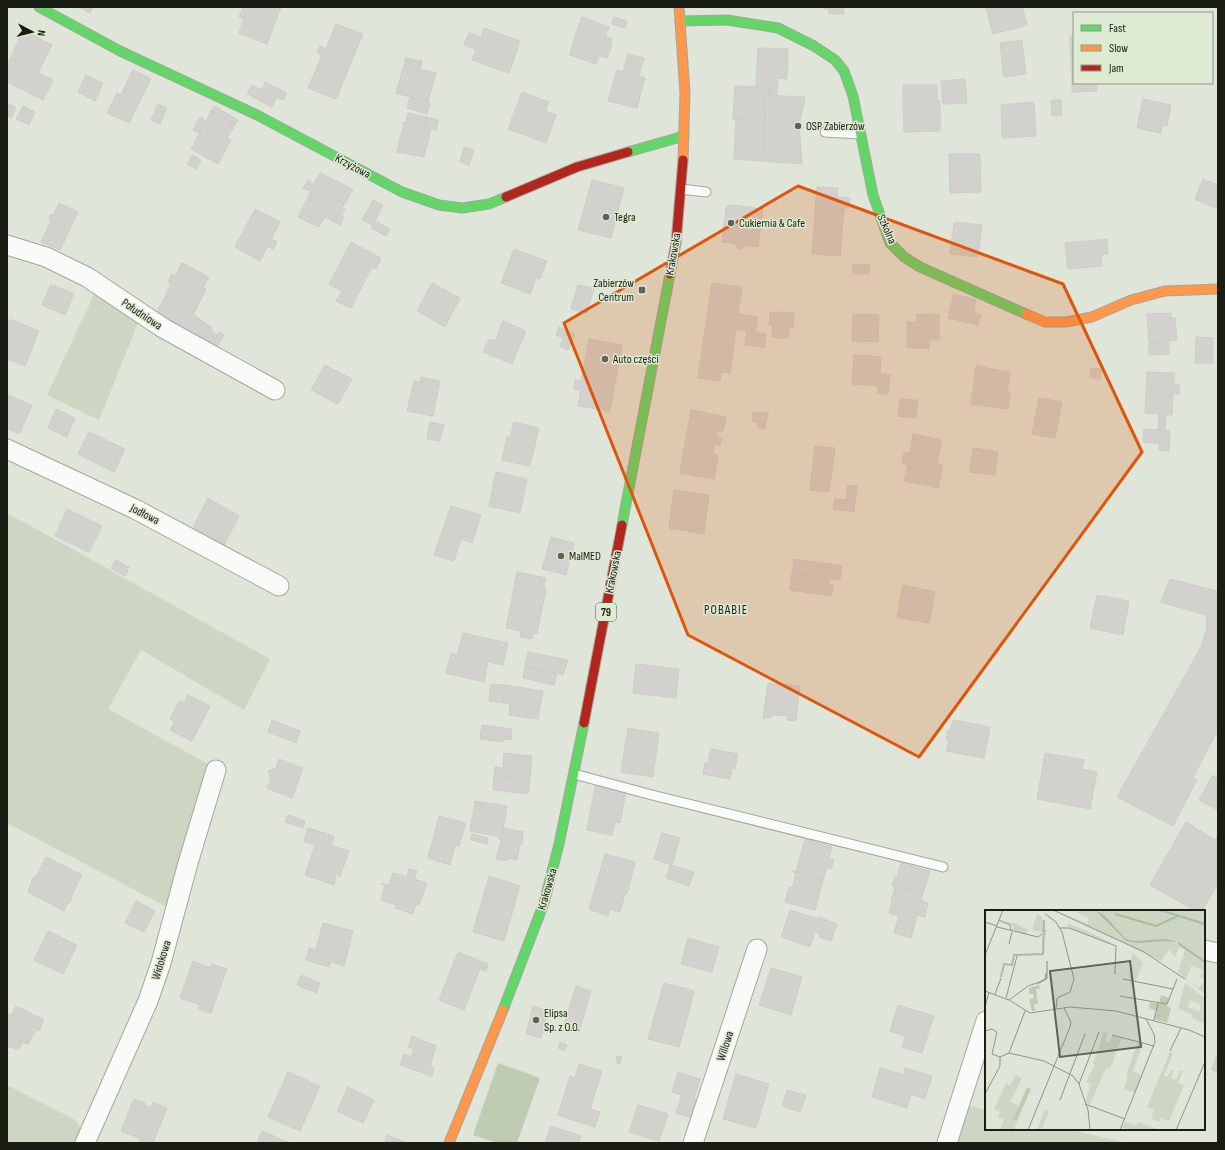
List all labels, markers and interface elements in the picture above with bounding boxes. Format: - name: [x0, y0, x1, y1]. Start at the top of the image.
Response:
- north arrow: [12, 12, 52, 52]
- legend: [1073, 12, 1213, 84]
- text: Fast: [1109, 21, 1126, 36]
- text: N: [35, 29, 48, 37]
- text: Slow: [1109, 41, 1128, 56]
- text: Jam: [1108, 61, 1124, 76]
- place label: OSP Zabierzów: [806, 119, 865, 134]
- marker: OSP Zabierzów: [793, 121, 803, 131]
- street label: Krzyżowa: [332, 151, 373, 182]
- place label: Tegra: [614, 210, 636, 225]
- marker: Tegra: [601, 212, 611, 222]
- street label: Szkolna: [873, 212, 900, 247]
- place label: Cukiernia & Cafe: [739, 216, 805, 231]
- marker: Cukiernia & Cafe: [726, 218, 736, 228]
- street label: Krakowska: [662, 231, 685, 276]
- place label: Zabierzów Centrum: [593, 276, 634, 305]
- marker: Zabierzów Centrum: [637, 285, 647, 295]
- street label: Południowa: [119, 295, 165, 334]
- place label: Auto części: [612, 352, 659, 367]
- marker: Auto części: [600, 354, 610, 364]
- street label: Jodłowa: [127, 500, 162, 528]
- place label: MalMED: [569, 549, 601, 564]
- street label: Krakowska: [602, 549, 625, 595]
- marker: MalMED: [556, 551, 566, 561]
- district label: POBABIE: [704, 602, 748, 618]
- road number: 79: [596, 603, 616, 621]
- street label: Krakowska: [534, 866, 561, 912]
- inset map: [985, 910, 1205, 1130]
- street label: Widokowa: [148, 938, 175, 982]
- place label: Elipsa Sp. z O.O.: [544, 1006, 580, 1035]
- marker: Elipsa Sp. z O.O.: [531, 1015, 541, 1025]
- street label: Willowa: [714, 1029, 737, 1063]

